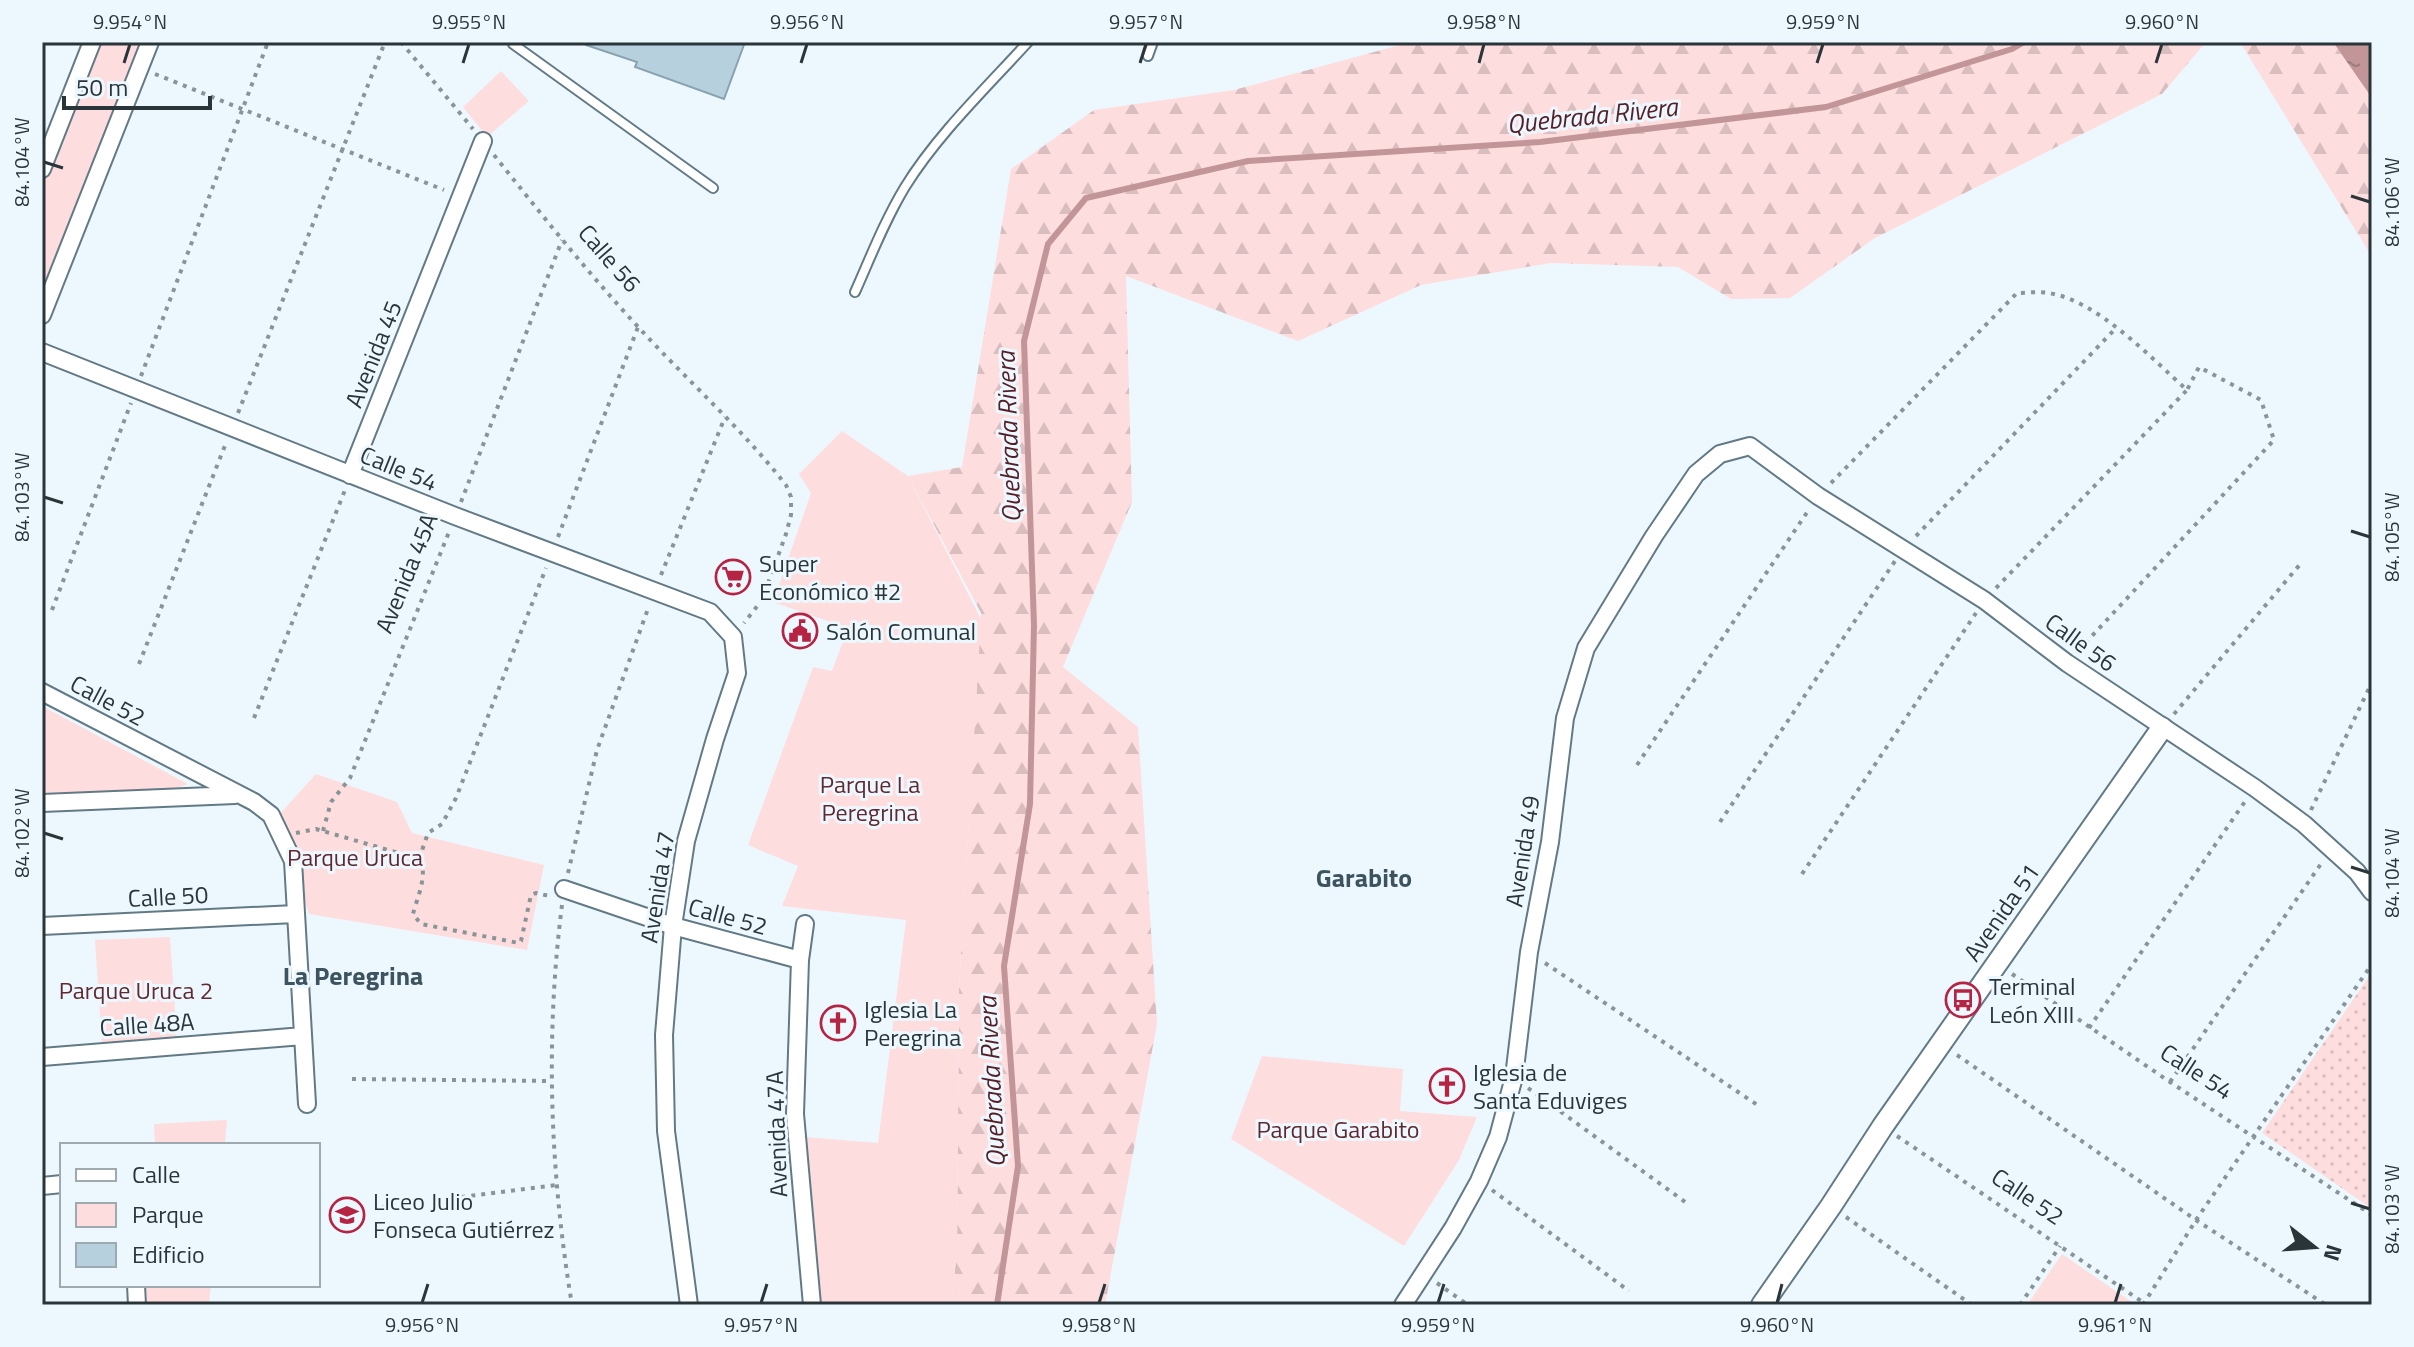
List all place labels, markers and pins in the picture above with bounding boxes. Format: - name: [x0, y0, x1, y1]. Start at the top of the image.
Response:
- place label: Super Económico #2: [759, 545, 901, 609]
- supermarket icon: Super Económico #2: [714, 558, 752, 596]
- public building icon: Salón Comunal: [781, 612, 819, 650]
- place label: Salón Comunal: [826, 613, 976, 649]
- place label: Terminal León XIII: [1989, 968, 2076, 1032]
- bus stop icon: Terminal León XIII: [1944, 981, 1982, 1019]
- place label: Iglesia La Peregrina: [864, 991, 961, 1055]
- church icon: Iglesia La Peregrina: [819, 1004, 857, 1042]
- place label: Iglesia de Santa Eduviges: [1473, 1054, 1628, 1118]
- church icon: Iglesia de Santa Eduviges: [1428, 1067, 1466, 1105]
- place label: Liceo Julio Fonseca Gutiérrez: [373, 1183, 555, 1247]
- school or university icon: Liceo Julio Fonseca Gutiérrez: [328, 1196, 366, 1234]

